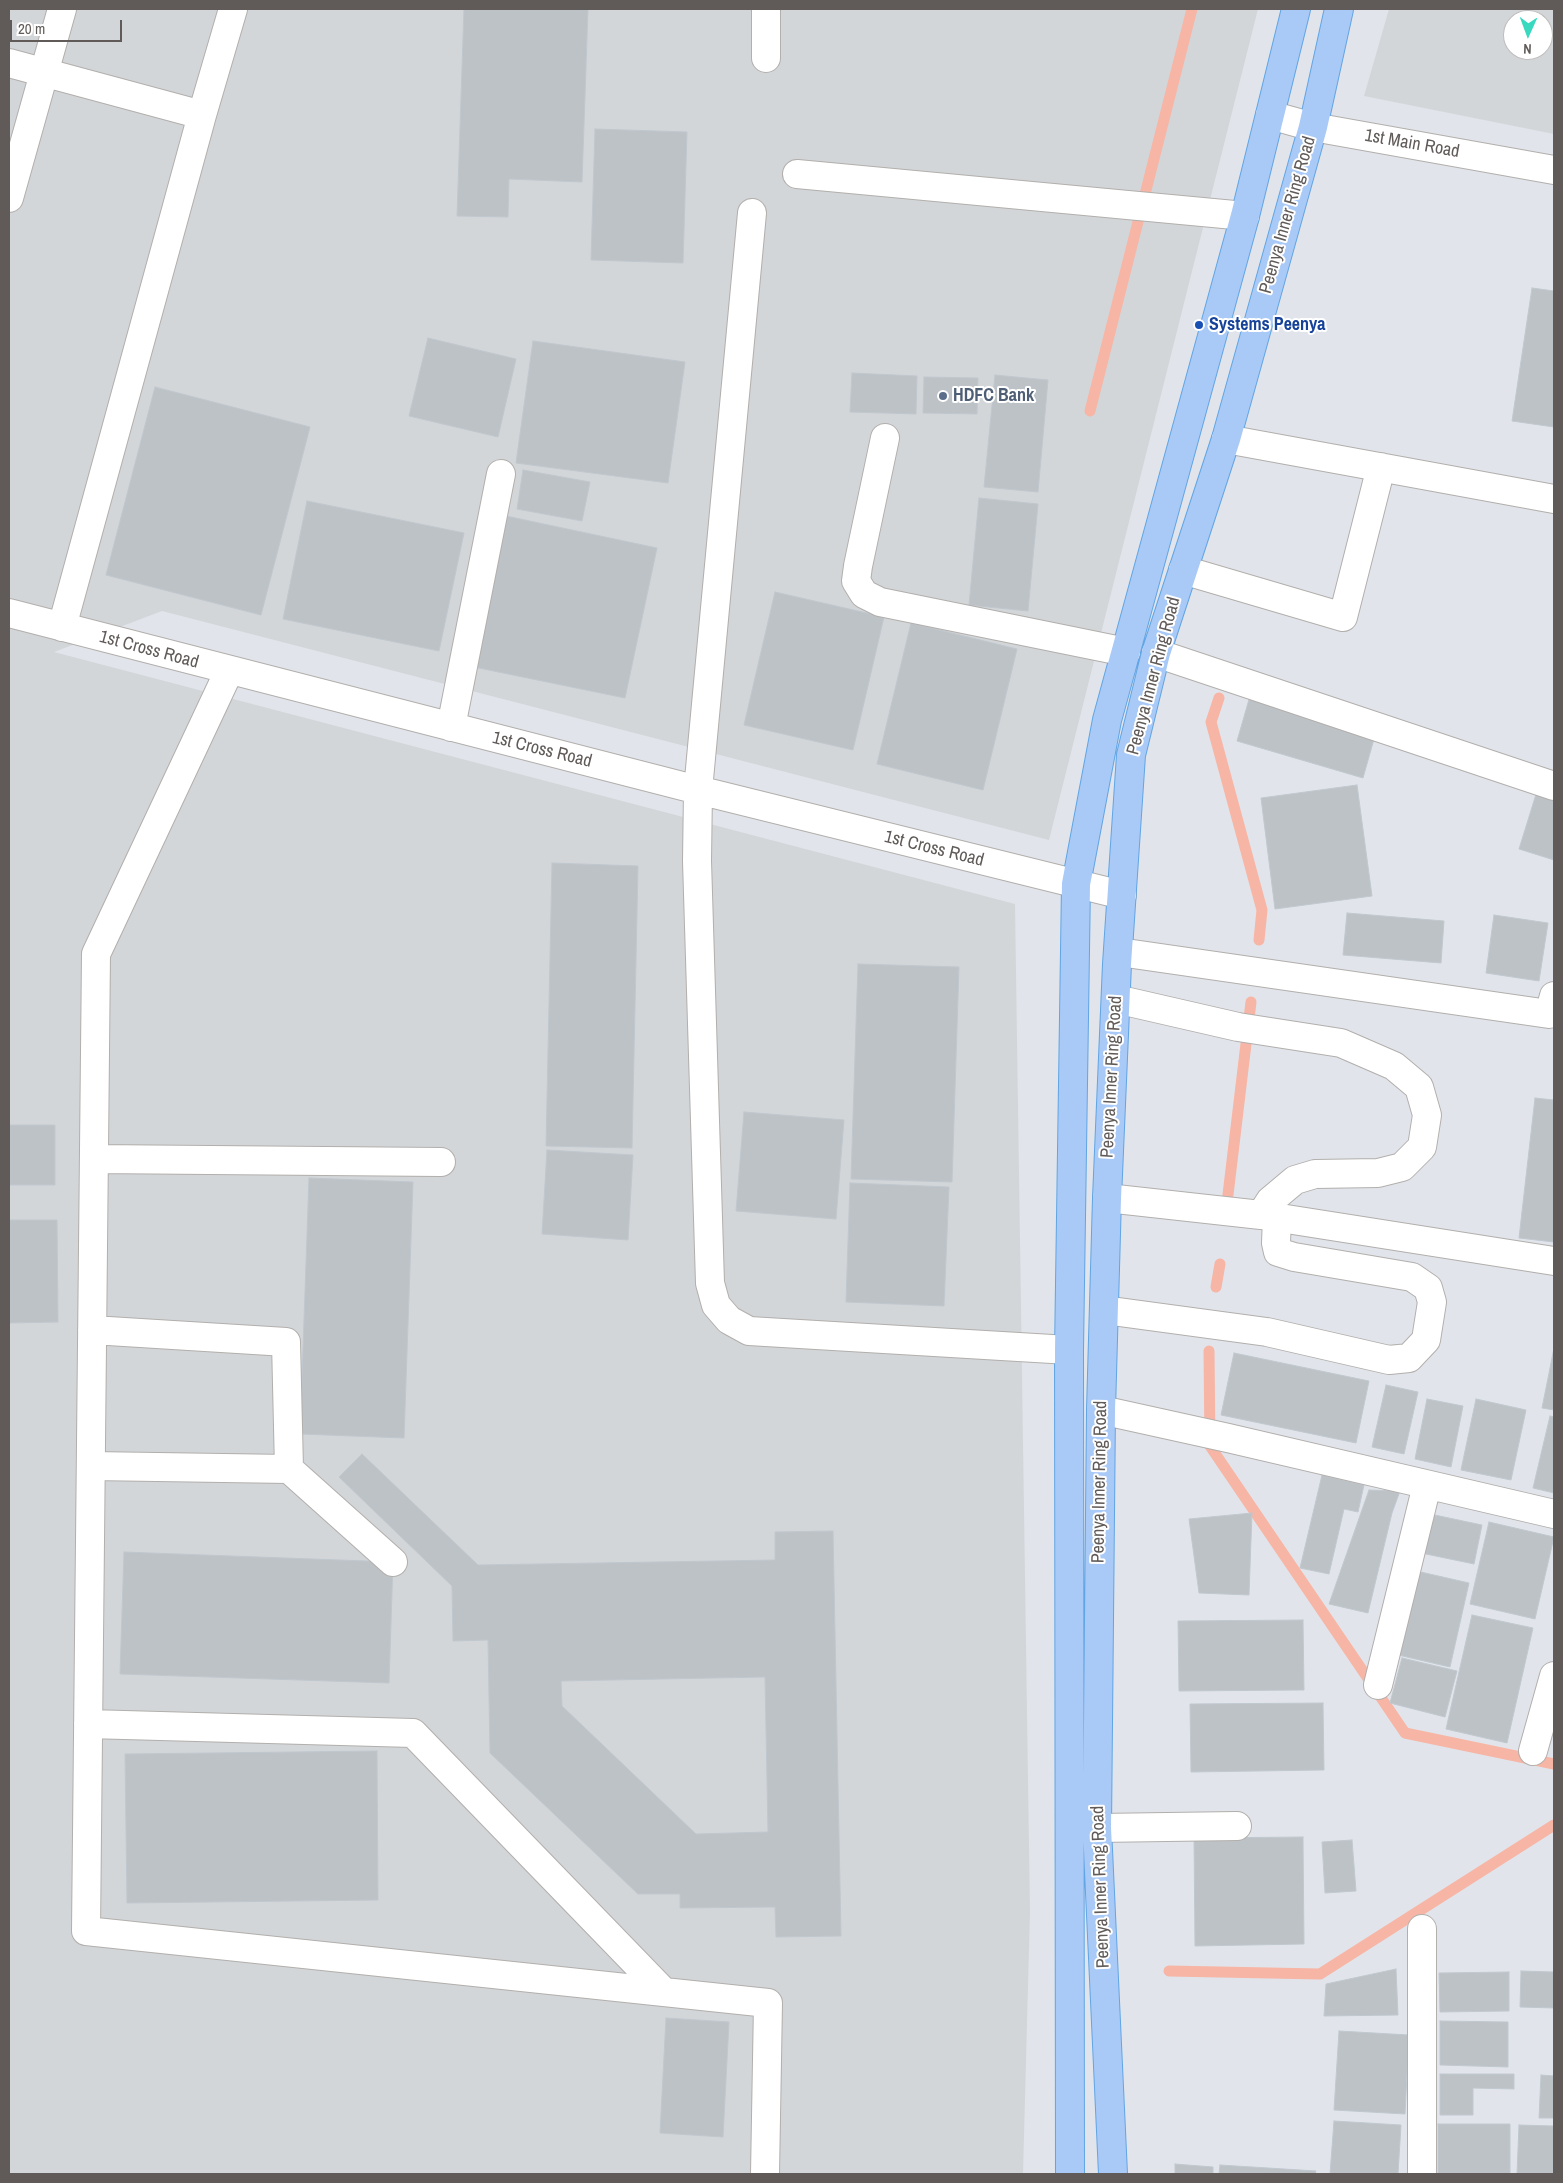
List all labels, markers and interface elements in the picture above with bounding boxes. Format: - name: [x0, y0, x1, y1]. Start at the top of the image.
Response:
- scale bar: [12, 10, 125, 42]
- north arrow: [1503, 10, 1553, 60]
- text: 20 m: [18, 18, 45, 39]
- text: N: [1523, 40, 1532, 58]
- street label: 1st Main Road: [1363, 125, 1461, 163]
- street label: Peenya Inner Ring Road: [1255, 134, 1321, 296]
- place label: Systems Peenya: [1209, 314, 1326, 336]
- marker: Systems Peenya: [1193, 319, 1205, 331]
- place label: HDFC Bank: [953, 385, 1034, 407]
- marker: HDFC Bank: [937, 390, 949, 402]
- street label: Peenya Inner Ring Road: [1123, 595, 1185, 757]
- street label: 1st Cross Road: [97, 626, 201, 674]
- street label: 1st Cross Road: [490, 727, 594, 773]
- street label: 1st Cross Road: [882, 826, 986, 872]
- street label: Peenya Inner Ring Road: [1097, 995, 1127, 1159]
- street label: Peenya Inner Ring Road: [1088, 1401, 1112, 1563]
- street label: Peenya Inner Ring Road: [1087, 1805, 1115, 1969]

